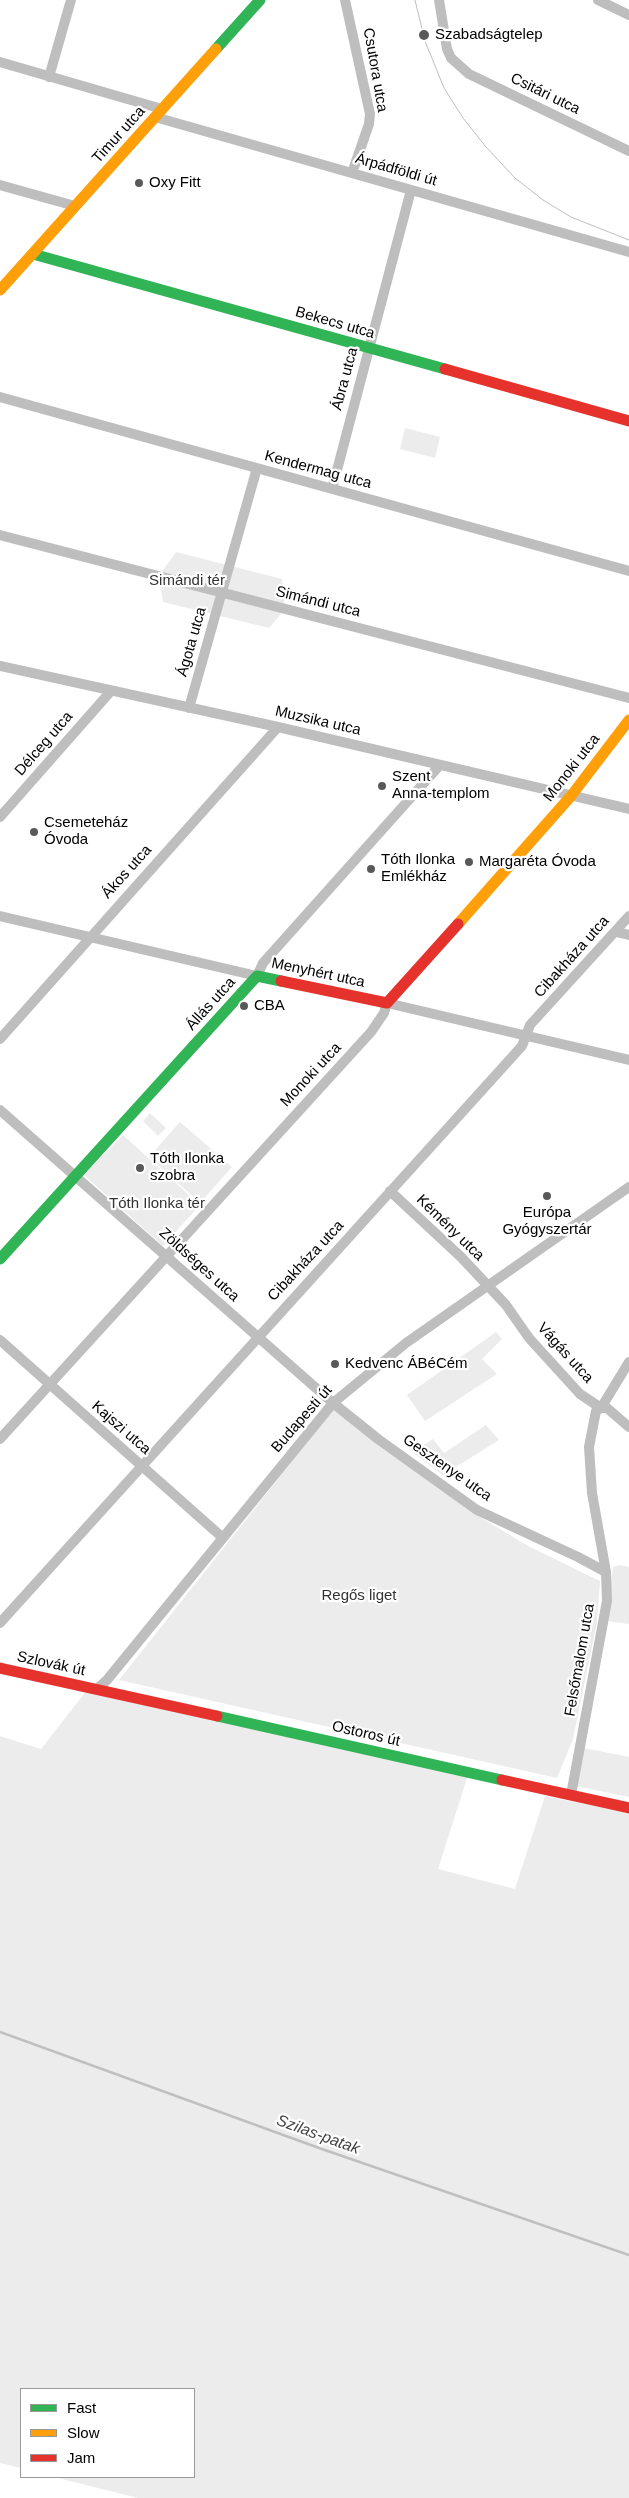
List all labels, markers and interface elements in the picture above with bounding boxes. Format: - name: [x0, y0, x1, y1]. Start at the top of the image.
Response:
- place label: Szabadságtelep: [435, 26, 543, 44]
- street label: Csutora utca: [359, 27, 391, 113]
- marker: Szabadságtelep: [417, 28, 431, 42]
- street label: Csitári utca: [507, 69, 583, 119]
- street label: Timur utca: [89, 103, 149, 167]
- street label: Árpádföldi út: [353, 150, 439, 190]
- place label: Oxy Fitt: [149, 174, 201, 192]
- marker: Oxy Fitt: [133, 177, 145, 189]
- street label: Bekecs utca: [293, 303, 377, 343]
- street label: Ábra utca: [328, 346, 362, 412]
- street label: Kendermag utca: [263, 447, 373, 493]
- park label: Simándi tér: [149, 572, 225, 590]
- street label: Simándi utca: [274, 583, 362, 621]
- street label: Ágota utca: [173, 605, 211, 679]
- street label: Muzsika utca: [273, 702, 363, 740]
- street label: Délceg utca: [11, 708, 77, 780]
- street label: Monoki utca: [540, 731, 604, 805]
- place label: Szent Anna-templom: [392, 768, 490, 803]
- marker: Szent Anna-templom: [376, 780, 388, 792]
- place label: Csemeteház Óvoda: [44, 814, 128, 849]
- marker: Csemeteház Óvoda: [28, 826, 40, 838]
- street label: Ákos utca: [98, 842, 156, 902]
- place label: Tóth Ilonka Emlékház: [381, 851, 455, 886]
- place label: Margaréta Óvoda: [479, 853, 596, 871]
- marker: Margaréta Óvoda: [463, 856, 475, 868]
- marker: Tóth Ilonka Emlékház: [365, 863, 377, 875]
- street label: Cibakháza utca: [531, 913, 613, 1001]
- street label: Menyhért utca: [270, 954, 366, 992]
- street label: Állás utca: [183, 974, 239, 1034]
- place label: CBA: [254, 997, 285, 1015]
- marker: CBA: [238, 1000, 250, 1012]
- street label: Monoki utca: [277, 1039, 345, 1111]
- place label: Tóth Ilonka szobra: [150, 1150, 224, 1185]
- marker: Tóth Ilonka szobra: [134, 1162, 146, 1174]
- marker: Európa Gyógyszertár: [541, 1190, 553, 1202]
- street label: Kémény utca: [412, 1191, 488, 1265]
- park label: Tóth Ilonka tér: [109, 1195, 205, 1213]
- place label: Európa Gyógyszertár: [502, 1204, 592, 1239]
- street label: Cibakháza utca: [264, 1217, 348, 1305]
- street label: Zöldséges utca: [155, 1224, 243, 1306]
- street label: Vágás utca: [533, 1319, 597, 1387]
- place label: Kedvenc ÁBéCém: [345, 1355, 468, 1373]
- marker: Kedvenc ÁBéCém: [329, 1358, 341, 1370]
- street label: Budapesti út: [268, 1382, 336, 1456]
- street label: Kajszi utca: [88, 1397, 154, 1459]
- street label: Gesztenye utca: [399, 1431, 495, 1505]
- park label: Regős liget: [321, 1587, 397, 1605]
- street label: Felsőmalom utca: [561, 1602, 599, 1718]
- street label: Szlovák út: [15, 1648, 87, 1680]
- street label: Ostoros út: [330, 1717, 402, 1751]
- water label: Szilas-patak: [274, 2111, 362, 2159]
- legend: [20, 2388, 195, 2478]
- text: Fast: [67, 2399, 96, 2416]
- text: Slow: [67, 2424, 100, 2441]
- text: Jam: [67, 2449, 95, 2466]

